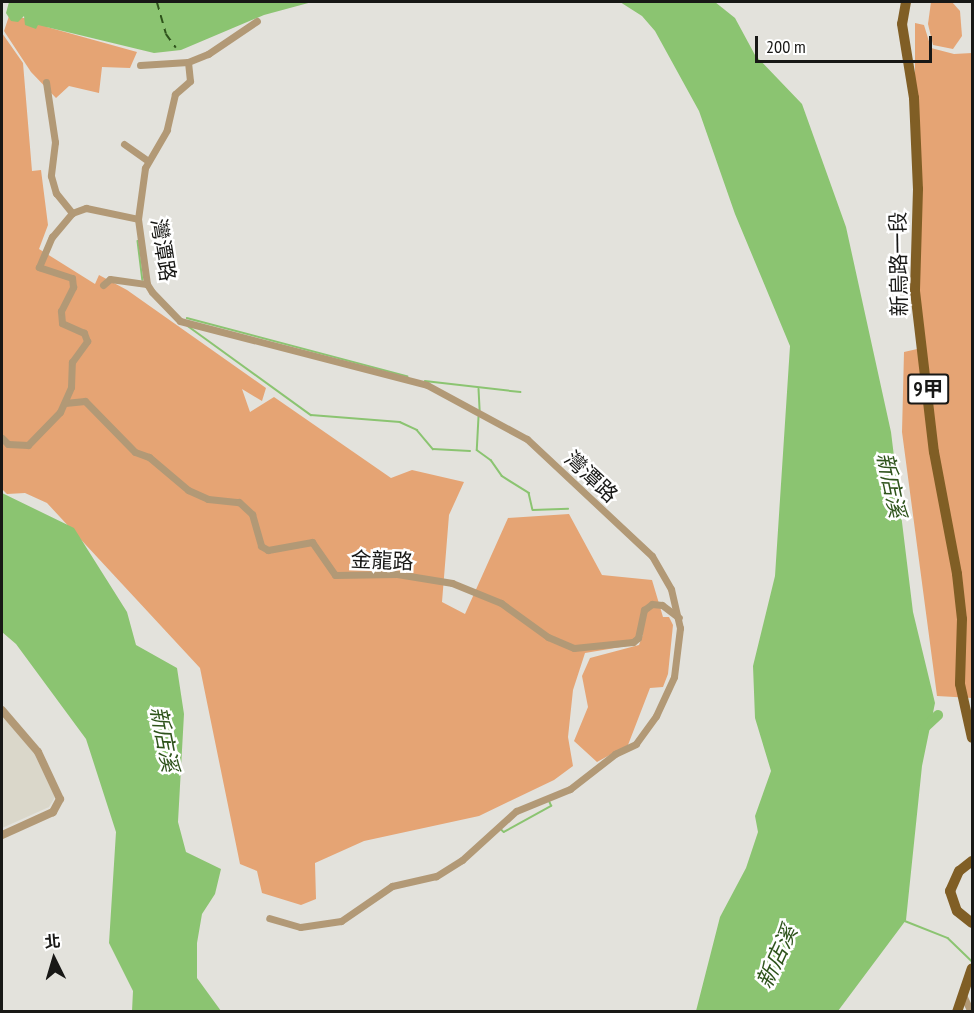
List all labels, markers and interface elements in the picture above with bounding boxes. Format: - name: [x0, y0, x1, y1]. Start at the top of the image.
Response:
- scale bar: [758, 24, 935, 62]
- text: 200 m: [766, 35, 806, 58]
- street label: 新烏路一段: [885, 211, 913, 317]
- street label: 灣潭路: [146, 217, 180, 283]
- road number: 9甲: [907, 372, 949, 406]
- street label: 灣潭路: [559, 446, 623, 508]
- water label: 新店溪: [871, 450, 911, 520]
- street label: 金龍路: [350, 547, 414, 575]
- water label: 新店溪: [145, 704, 183, 774]
- water label: 新店溪: [751, 922, 803, 992]
- north arrow: [24, 929, 84, 989]
- text: 北: [44, 930, 61, 952]

